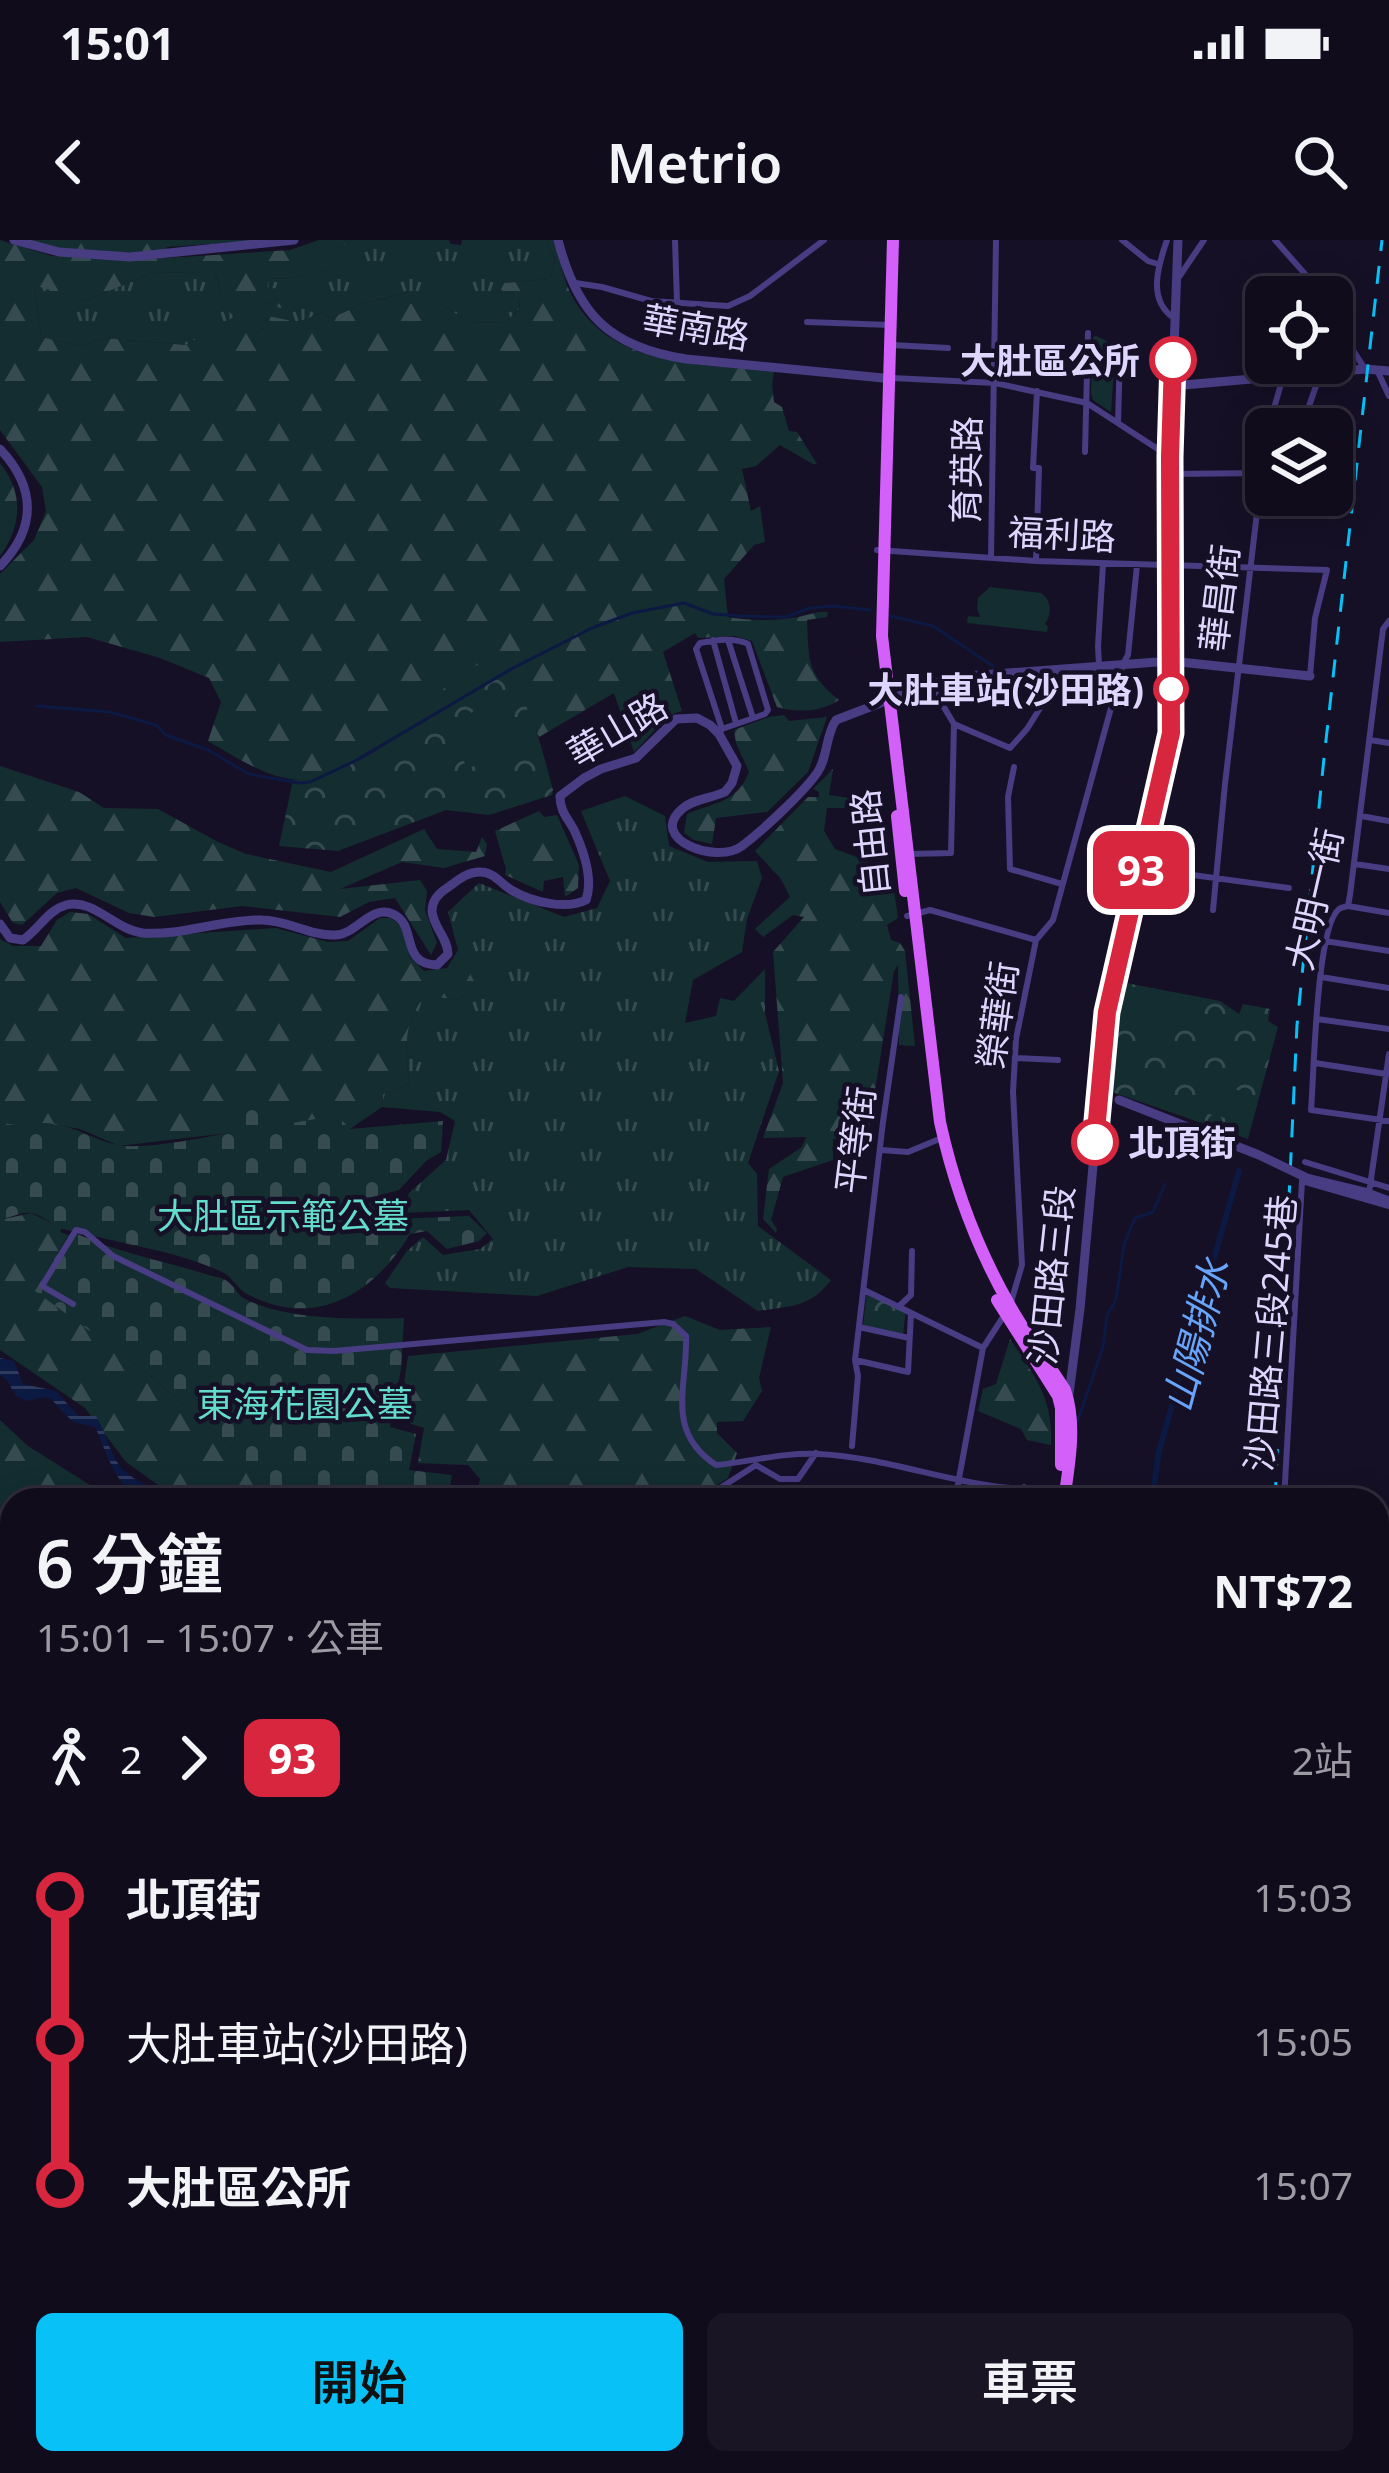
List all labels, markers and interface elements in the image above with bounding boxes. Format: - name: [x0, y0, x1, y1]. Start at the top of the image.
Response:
- text: 15:01: [60, 12, 176, 73]
- text: Metrio: [607, 125, 782, 199]
- icon: back: [36, 129, 102, 195]
- icon: search: [1287, 129, 1353, 195]
- map controls: [1245, 276, 1353, 516]
- button: locate: [1245, 276, 1353, 384]
- street label: 華南路: [639, 293, 753, 361]
- place label: 大肚區公所: [960, 336, 1140, 385]
- marker: 大肚區公所: [1151, 338, 1195, 382]
- button: layers: [1245, 408, 1353, 516]
- street label: 育英路: [941, 416, 991, 524]
- street label: 福利路: [1007, 507, 1117, 561]
- street label: 華昌街: [1188, 541, 1250, 655]
- place label: 大肚車站(沙田路): [868, 665, 1144, 714]
- marker: 大肚車站(沙田路): [1155, 673, 1187, 705]
- street label: 華山路: [558, 681, 676, 777]
- street label: 自由路: [840, 787, 900, 899]
- street label: 大明一街: [1274, 823, 1354, 975]
- line badge: 93: [1087, 831, 1195, 909]
- text: 93: [1117, 841, 1165, 898]
- street label: 榮華街: [965, 958, 1029, 1072]
- street label: 平等街: [824, 1083, 886, 1197]
- place label: 北頂街: [1128, 1118, 1236, 1167]
- marker: 北頂街: [1073, 1120, 1117, 1164]
- street label: 沙田路三段: [1017, 1183, 1085, 1367]
- park label: 大肚區示範公墓: [157, 1191, 409, 1240]
- street label: 沙田路三段245巷: [1233, 1193, 1307, 1473]
- water label: 山陽排水: [1149, 1251, 1241, 1417]
- park label: 東海花園公墓: [197, 1379, 413, 1428]
- text: 6 分鐘: [36, 1517, 223, 1607]
- text: NT$72: [1213, 1560, 1353, 1621]
- text: 15:01 – 15:07 · 公車: [36, 1610, 384, 1663]
- icon: walk: [36, 1725, 102, 1791]
- icon: forward: [160, 1725, 226, 1791]
- text: 93: [268, 1729, 316, 1786]
- text: 2: [120, 1732, 142, 1785]
- text: 2站: [1292, 1733, 1353, 1786]
- text: 北頂街: [126, 1868, 261, 1929]
- text: 15:03: [1253, 1870, 1353, 1923]
- text: 大肚車站(沙田路): [126, 2012, 468, 2073]
- text: 15:05: [1253, 2014, 1353, 2067]
- text: 大肚區公所: [126, 2156, 351, 2217]
- text: 15:07: [1253, 2158, 1353, 2211]
- button: 開始: [36, 2313, 683, 2451]
- button: 車票: [707, 2313, 1353, 2451]

